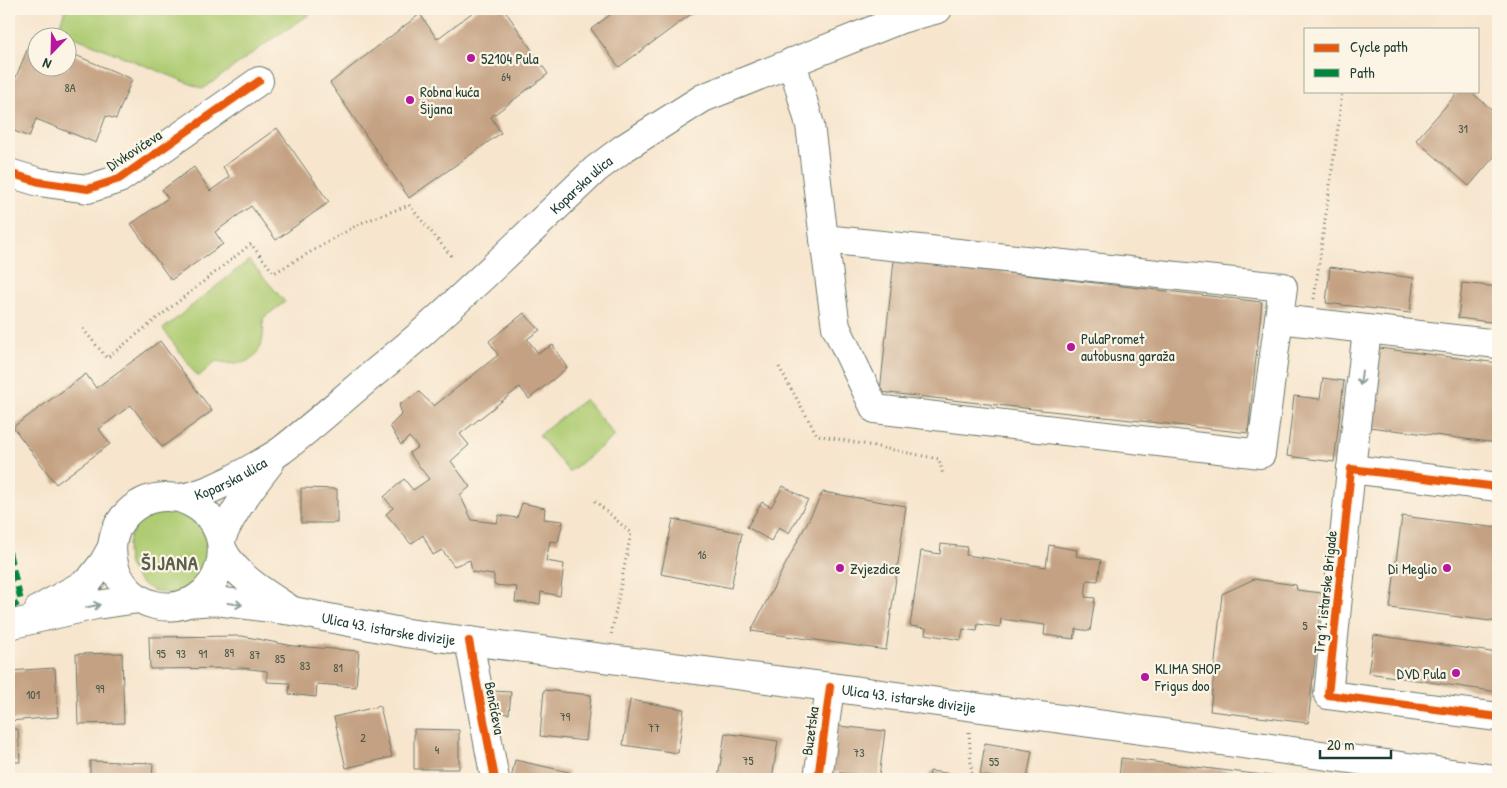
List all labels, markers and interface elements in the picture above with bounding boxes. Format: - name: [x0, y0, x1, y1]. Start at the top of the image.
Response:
- north arrow: [28, 28, 78, 78]
- legend: [1304, 28, 1480, 92]
- text: Cycle path: [1350, 36, 1408, 57]
- place label: 52104 Pula: [481, 48, 539, 69]
- marker: 52104 Pula: [465, 52, 477, 64]
- text: N: [39, 54, 54, 75]
- text: Path: [1350, 62, 1375, 83]
- house number: 64: [501, 68, 511, 85]
- house number: 8A: [64, 79, 76, 96]
- place label: Robna kuća Šijana: [420, 81, 479, 119]
- marker: Robna kuća Šijana: [404, 94, 416, 106]
- house number: 31: [1458, 120, 1468, 137]
- street label: Divkovićeva: [102, 124, 166, 176]
- street label: Koparska ulica: [545, 150, 617, 219]
- place label: PulaPromet autobusna garaža: [1081, 328, 1175, 366]
- marker: PulaPromet autobusna garaža: [1065, 341, 1077, 353]
- one-way arrow: [1356, 370, 1366, 386]
- street label: Koparska ulica: [192, 451, 271, 505]
- street label: Trg 1. istarske Brigade: [1308, 529, 1342, 655]
- house number: 16: [697, 546, 707, 563]
- district label: ŠIJANA: [141, 549, 199, 576]
- place label: Zvjezdice: [850, 558, 901, 579]
- place label: Di Meglio: [1388, 558, 1437, 579]
- marker: Zvjezdice: [834, 562, 846, 574]
- marker: Di Meglio: [1441, 562, 1453, 574]
- one-way arrow: [226, 599, 242, 609]
- one-way arrow: [84, 601, 100, 610]
- street label: Ulica 43. istarske divizije: [320, 606, 457, 650]
- house number: 5: [1302, 617, 1308, 634]
- house number: 89: [224, 644, 234, 661]
- house number: 95: [156, 645, 166, 662]
- house number: 93: [176, 645, 186, 662]
- house number: 91: [199, 645, 207, 662]
- house number: 87: [249, 646, 261, 663]
- house number: 85: [275, 650, 285, 667]
- house number: 83: [300, 657, 310, 674]
- place label: KLIMA SHOP Frigus doo: [1154, 658, 1221, 696]
- house number: 81: [333, 659, 343, 676]
- place label: DVD Pula: [1397, 663, 1446, 684]
- marker: DVD Pula: [1450, 667, 1462, 679]
- marker: KLIMA SHOP Frigus doo: [1139, 671, 1151, 683]
- street label: Ulica 43. istarske divizije: [841, 678, 977, 718]
- house number: 99: [96, 680, 105, 697]
- street label: Benčićeva: [480, 680, 510, 736]
- house number: 101: [26, 686, 40, 703]
- street label: Buzetska: [796, 705, 824, 757]
- house number: 79: [560, 708, 571, 725]
- house number: 77: [648, 719, 660, 736]
- scale bar: [1320, 728, 1391, 760]
- house number: 2: [360, 729, 366, 746]
- text: 20 m: [1327, 734, 1354, 755]
- house number: 4: [435, 741, 440, 758]
- house number: 73: [853, 744, 865, 761]
- house number: 75: [742, 752, 754, 769]
- house number: 55: [989, 753, 999, 770]

